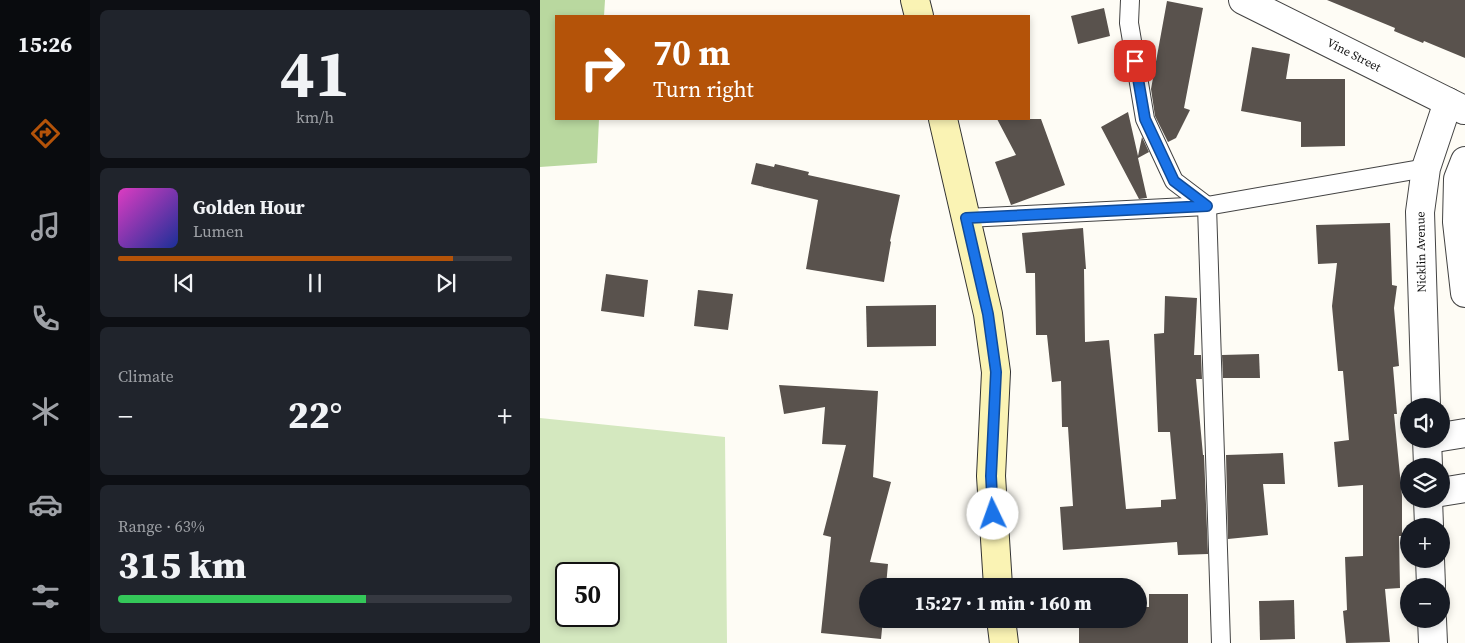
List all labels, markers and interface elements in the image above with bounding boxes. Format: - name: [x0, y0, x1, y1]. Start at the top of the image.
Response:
- text: 15:26: [18, 29, 72, 59]
- text: 41: [280, 29, 350, 118]
- text: 70 m: [653, 29, 730, 77]
- icon: right: [570, 35, 635, 100]
- street label: Vine Street: [1324, 35, 1384, 75]
- pin: [1114, 40, 1156, 82]
- icon: arrive: [1121, 47, 1149, 75]
- text: Turn right: [653, 74, 754, 104]
- text: km/h: [296, 106, 334, 128]
- icon: directions: [28, 116, 63, 151]
- text: Golden Hour: [193, 194, 305, 220]
- icon: music: [28, 209, 63, 244]
- street label: Nicklin Avenue: [1412, 211, 1430, 293]
- text: Lumen: [193, 220, 244, 242]
- icon: previous: [170, 269, 198, 297]
- icon: pause: [301, 269, 329, 297]
- icon: next: [432, 269, 460, 297]
- icon: phone: [28, 301, 63, 336]
- text: Climate: [118, 365, 174, 387]
- text: 22°: [288, 389, 342, 441]
- icon: climate: [28, 394, 63, 429]
- text: −: [118, 397, 133, 435]
- text: +: [497, 397, 512, 435]
- map controls: [1400, 398, 1450, 628]
- button: sound: [1400, 398, 1450, 448]
- button: layers: [1400, 458, 1450, 508]
- icon: car: [28, 487, 63, 522]
- position arrow: [966, 487, 1018, 539]
- text: Range · 63%: [118, 515, 205, 537]
- button: +: [1400, 518, 1450, 568]
- text: 315 km: [118, 539, 246, 591]
- speed limit sign: 50: [555, 562, 620, 627]
- button: −: [1400, 578, 1450, 628]
- icon: filters: [28, 579, 63, 614]
- text: 15:27 · 1 min · 160 m: [914, 590, 1092, 616]

